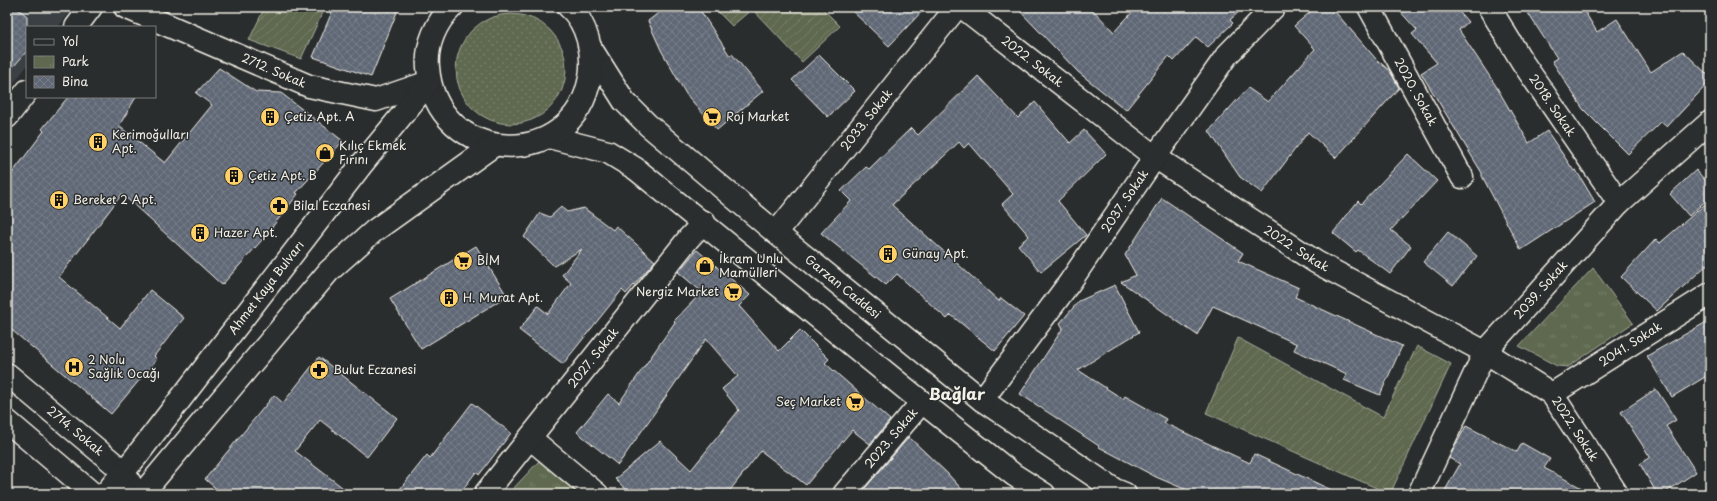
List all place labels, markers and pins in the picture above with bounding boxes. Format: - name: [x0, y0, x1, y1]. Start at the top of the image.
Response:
- building icon: Çetiz Apt. A: [259, 106, 281, 128]
- supermarket icon: Roj Market: [701, 106, 723, 128]
- place label: Çetiz Apt. A: [284, 107, 354, 125]
- place label: Roj Market: [726, 107, 789, 125]
- place label: Kerimoğulları Apt.: [112, 125, 189, 157]
- building icon: Kerimoğulları Apt.: [87, 131, 109, 153]
- place label: Kılıç Ekmek Fırını: [339, 136, 406, 168]
- shop icon: Kılıç Ekmek Fırını: [314, 142, 336, 164]
- building icon: Çetiz Apt. B: [223, 165, 245, 187]
- place label: Çetiz Apt. B: [248, 166, 317, 184]
- building icon: Bereket 2 Apt.: [48, 189, 70, 211]
- place label: Bereket 2 Apt.: [73, 190, 157, 208]
- pharmacy icon: Bilal Eczanesi: [268, 195, 290, 217]
- place label: Bilal Eczanesi: [293, 196, 370, 214]
- building icon: Hazer Apt.: [189, 222, 211, 244]
- place label: Hazer Apt.: [214, 223, 278, 241]
- building icon: Günay Apt.: [877, 243, 899, 265]
- place label: Günay Apt.: [902, 244, 969, 262]
- place label: İkram Unlu Mamülleri: [719, 249, 783, 281]
- supermarket icon: BİM: [452, 250, 474, 272]
- place label: BİM: [477, 251, 500, 269]
- shop icon: İkram Unlu Mamülleri: [694, 255, 716, 277]
- supermarket icon: Nergiz Market: [722, 281, 744, 303]
- place label: Nergiz Market: [636, 282, 719, 300]
- building icon: H. Murat Apt.: [438, 287, 460, 309]
- place label: H. Murat Apt.: [463, 288, 543, 306]
- place label: 2 Nolu Sağlık Ocağı: [88, 350, 160, 382]
- hospital icon: 2 Nolu Sağlık Ocağı: [63, 356, 85, 378]
- pharmacy icon: Bulut Eczanesi: [308, 359, 330, 381]
- place label: Bulut Eczanesi: [333, 360, 416, 378]
- supermarket icon: Seç Market: [844, 391, 866, 413]
- place label: Seç Market: [776, 392, 841, 410]

